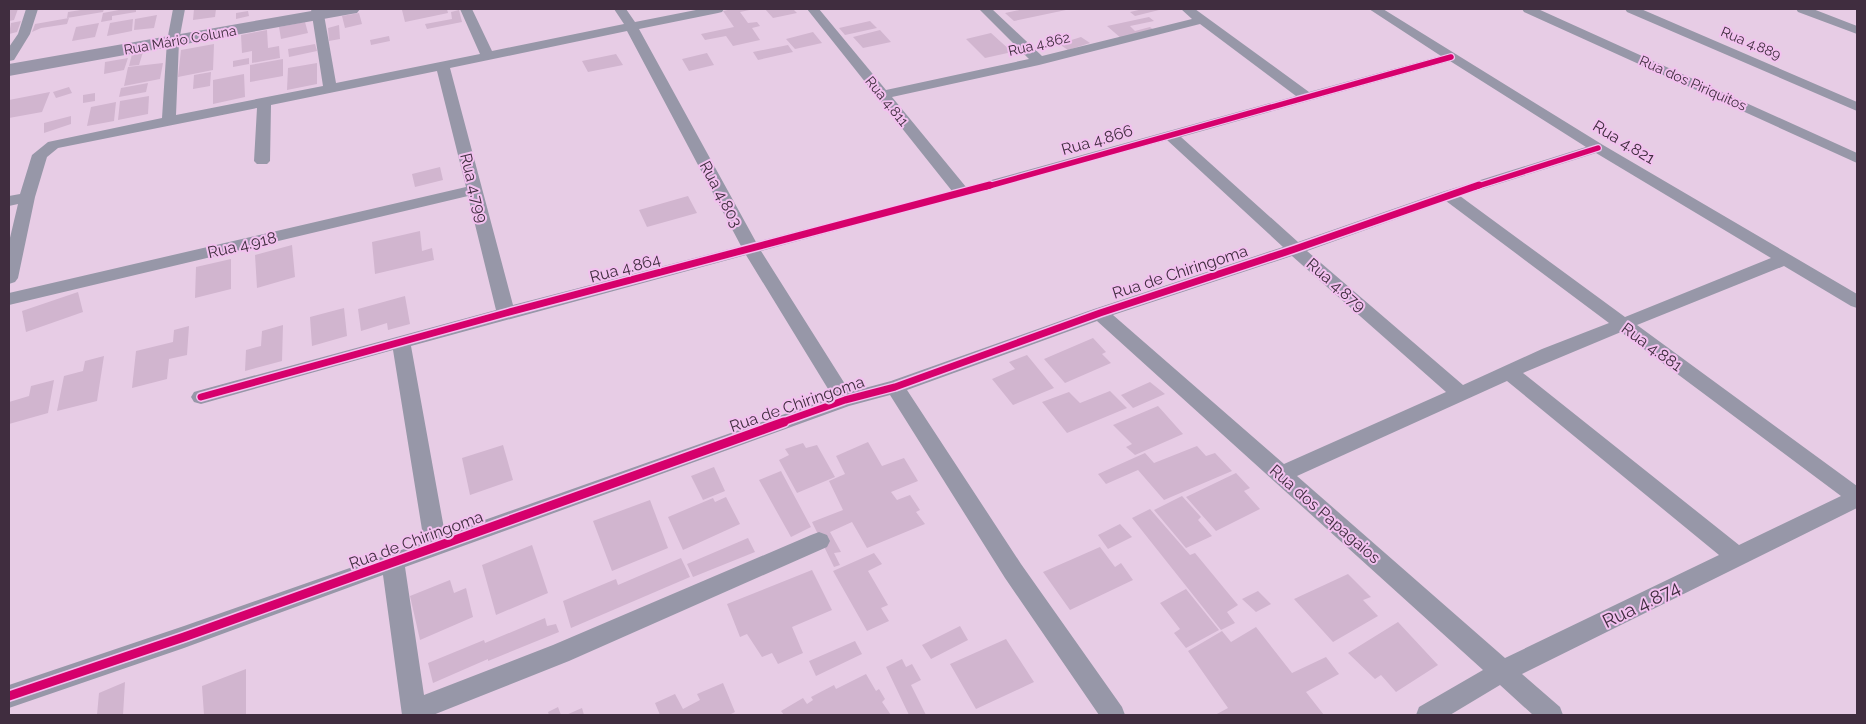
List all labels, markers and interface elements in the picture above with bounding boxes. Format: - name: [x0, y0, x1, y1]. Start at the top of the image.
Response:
- street label: Rua Mário Coluna: [122, 22, 238, 58]
- street label: Rua 4.889: [1719, 23, 1783, 63]
- street label: Rua 4.862: [1007, 29, 1071, 59]
- street label: Rua dos Piriquitos: [1637, 52, 1749, 114]
- street label: Rua 4.811: [862, 73, 912, 129]
- street label: Rua 4.821: [1590, 116, 1659, 168]
- street label: Rua 4.866: [1059, 121, 1135, 159]
- street label: Rua 4.799: [456, 151, 492, 225]
- street label: Rua 4.803: [696, 158, 746, 230]
- street label: Rua 4.918: [206, 228, 278, 262]
- street label: Rua de Chiringoma: [1110, 241, 1250, 303]
- street label: Rua 4.864: [588, 249, 663, 287]
- street label: Rua 4.879: [1303, 254, 1369, 316]
- street label: Rua 4.881: [1618, 319, 1686, 375]
- street label: Rua de Chiringoma: [727, 372, 867, 436]
- street label: Rua dos Papagaios: [1266, 461, 1384, 567]
- street label: Rua de Chiringoma: [346, 507, 486, 573]
- street label: Rua 4.874: [1599, 576, 1683, 632]

